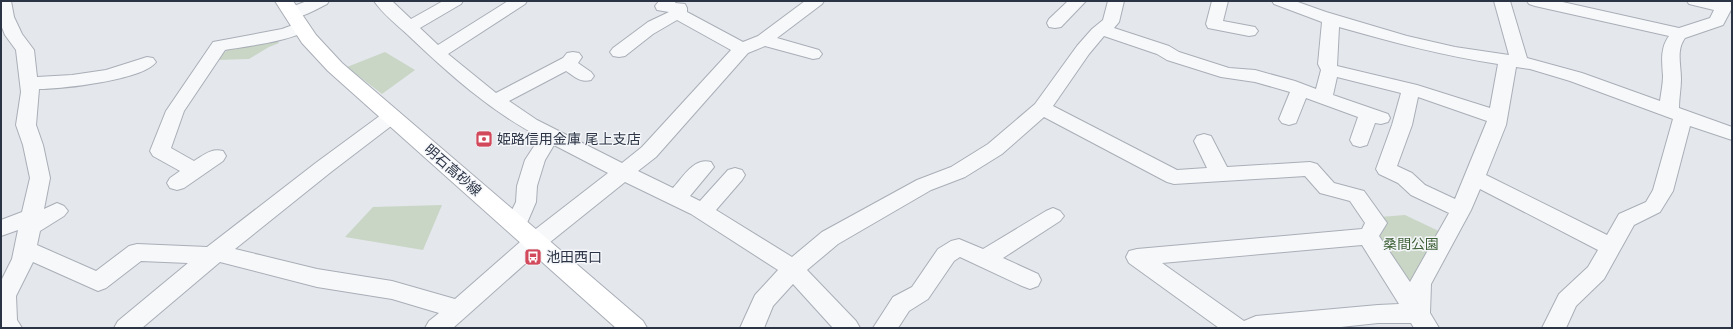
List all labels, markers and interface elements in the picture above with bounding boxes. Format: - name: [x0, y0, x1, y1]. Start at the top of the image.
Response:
- bank icon: 姫路信用金庫 尾上支店: [474, 129, 494, 149]
- place label: 姫路信用金庫 尾上支店: [497, 130, 641, 148]
- street label: 明石高砂線: [421, 140, 485, 200]
- park label: 桑間公園: [1383, 235, 1439, 253]
- bus stop icon: 池田西口: [523, 247, 543, 267]
- place label: 池田西口: [546, 248, 602, 266]

